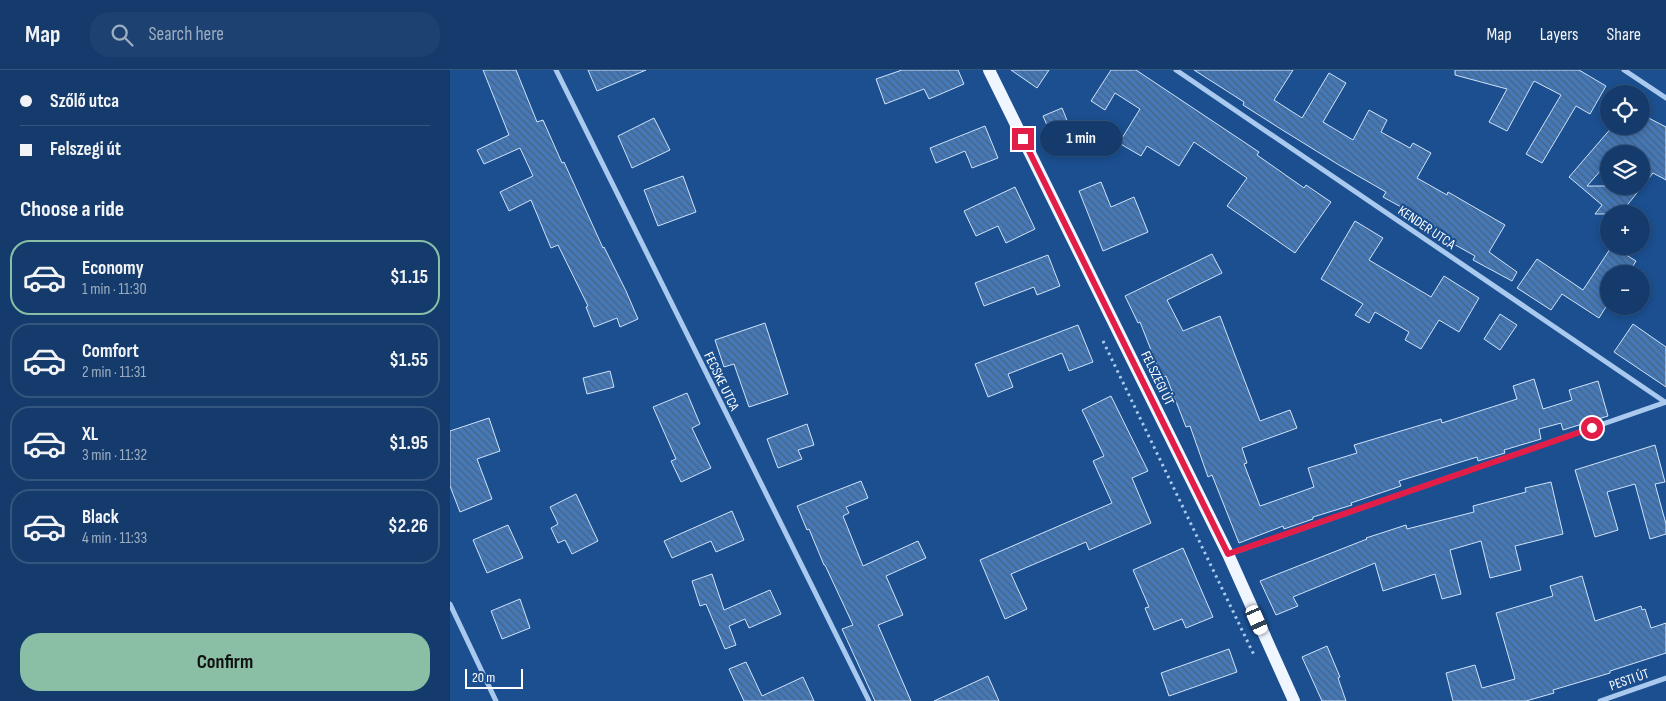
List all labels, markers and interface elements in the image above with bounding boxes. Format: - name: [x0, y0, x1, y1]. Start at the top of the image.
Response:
- search box: [90, 12, 440, 57]
- text: Map: [25, 20, 60, 49]
- icon: search: [108, 21, 136, 49]
- text: Search here: [148, 23, 224, 46]
- text: Map: [1487, 24, 1512, 45]
- text: Layers: [1540, 24, 1579, 45]
- text: Share: [1607, 24, 1641, 45]
- map controls: [1600, 85, 1650, 315]
- button: locate: [1600, 85, 1650, 135]
- text: Szőlő utca: [50, 90, 119, 113]
- callout: 1 min: [1040, 122, 1123, 156]
- route end: [1012, 128, 1034, 150]
- text: 1 min: [1066, 129, 1096, 148]
- text: Felszegi út: [50, 138, 121, 161]
- button: layers: [1600, 145, 1650, 195]
- text: Choose a ride: [20, 196, 124, 223]
- street label: KENDER UTCA: [1395, 202, 1460, 253]
- button: +: [1600, 205, 1650, 255]
- icon: car: [22, 255, 67, 300]
- text: Economy: [82, 257, 144, 280]
- button: −: [1600, 265, 1650, 315]
- text: $1.15: [390, 266, 428, 289]
- text: 1 min · 11:30: [82, 280, 147, 299]
- icon: car: [22, 338, 67, 383]
- text: Comfort: [82, 340, 139, 363]
- street label: FELSZEGI ÚT: [1137, 348, 1178, 409]
- text: $1.55: [389, 349, 428, 372]
- street label: FECSKE UTCA: [700, 349, 744, 414]
- text: 2 min · 11:31: [82, 363, 146, 382]
- route start: [1581, 417, 1603, 439]
- icon: car: [22, 421, 67, 466]
- text: XL: [82, 423, 98, 446]
- text: $1.95: [389, 432, 428, 455]
- text: 3 min · 11:32: [82, 446, 147, 465]
- icon: car: [22, 504, 67, 549]
- text: Black: [82, 506, 119, 529]
- text: $2.26: [388, 515, 428, 538]
- text: 4 min · 11:33: [82, 529, 147, 548]
- car: [1244, 603, 1269, 637]
- button: Confirm: [20, 633, 430, 691]
- street label: PESTI ÚT: [1607, 665, 1652, 694]
- scale bar: [465, 666, 522, 689]
- text: 20 m: [472, 669, 495, 686]

